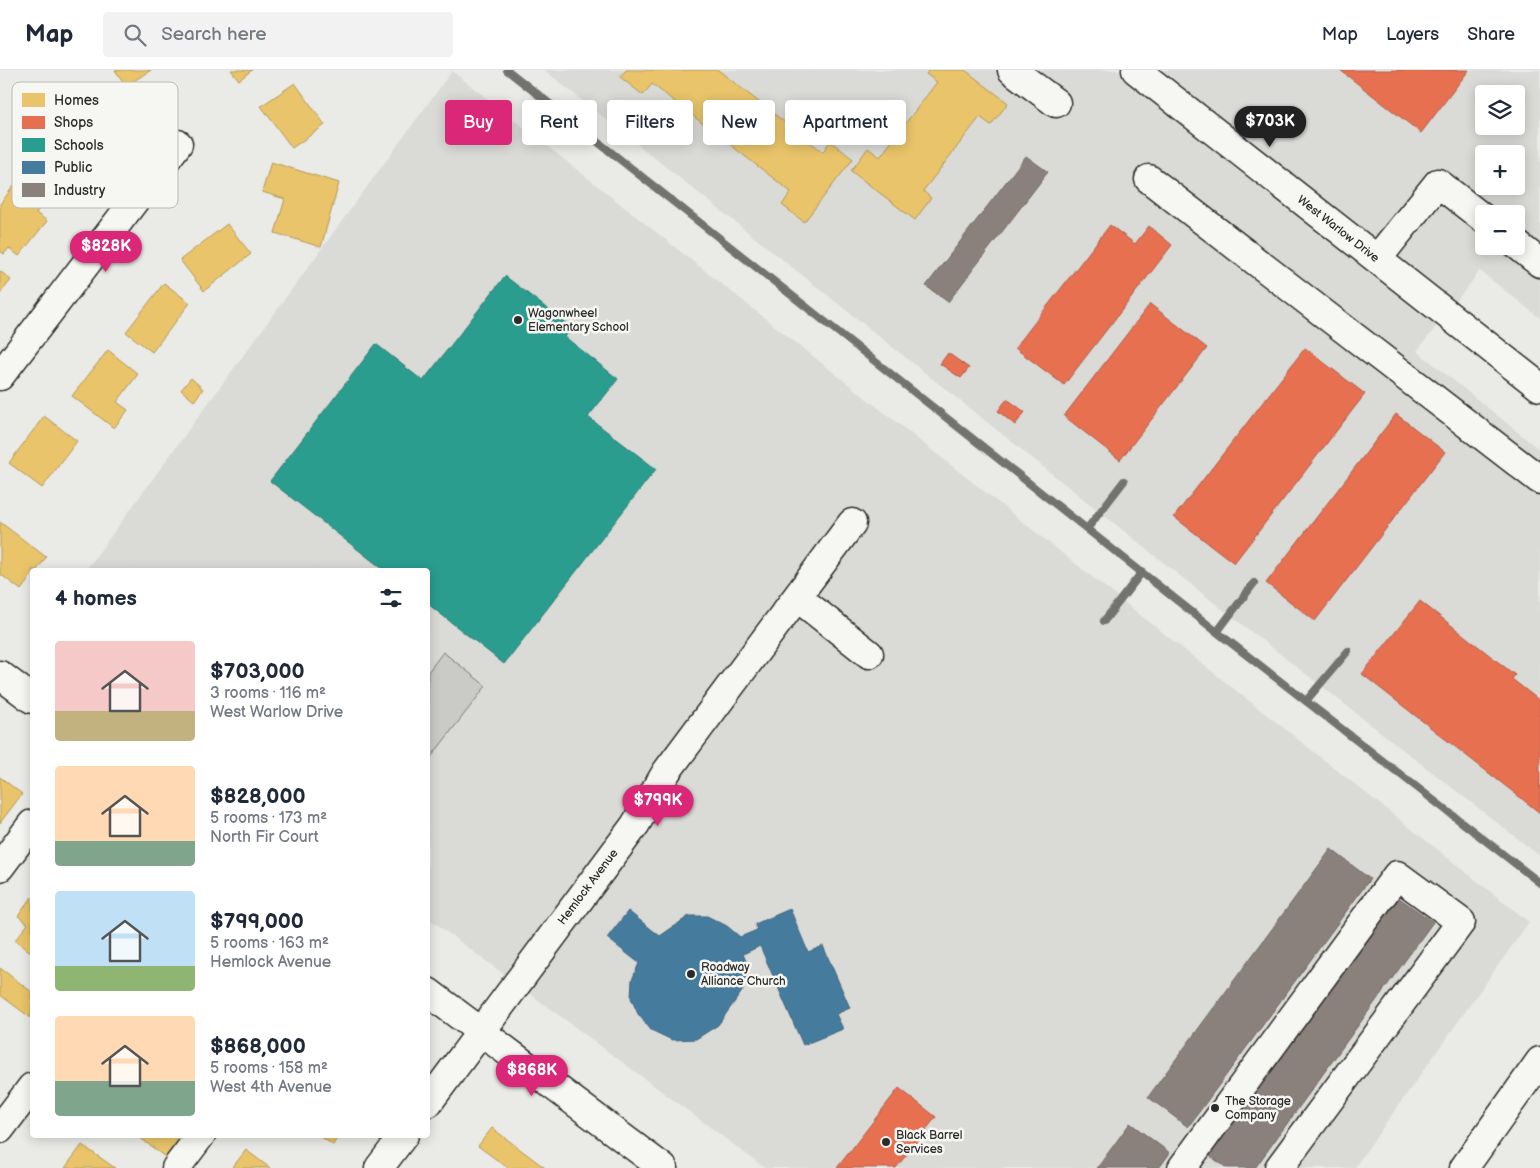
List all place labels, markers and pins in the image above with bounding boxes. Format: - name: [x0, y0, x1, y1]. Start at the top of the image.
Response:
- pin: $703K: [1235, 106, 1305, 148]
- pin: $828K: [71, 230, 141, 273]
- place label: Wagonwheel Elementary School: [528, 306, 629, 335]
- marker: Wagonwheel Elementary School: [512, 314, 524, 326]
- pin: $799K: [623, 784, 693, 827]
- place label: Roadway Alliance Church: [701, 960, 786, 989]
- marker: Roadway Alliance Church: [685, 968, 697, 980]
- pin: $868K: [497, 1054, 567, 1097]
- place label: The Storage Company: [1225, 1094, 1291, 1123]
- marker: The Storage Company: [1209, 1102, 1221, 1114]
- place label: Black Barrel Services: [896, 1128, 962, 1157]
- marker: Black Barrel Services: [880, 1136, 892, 1148]

